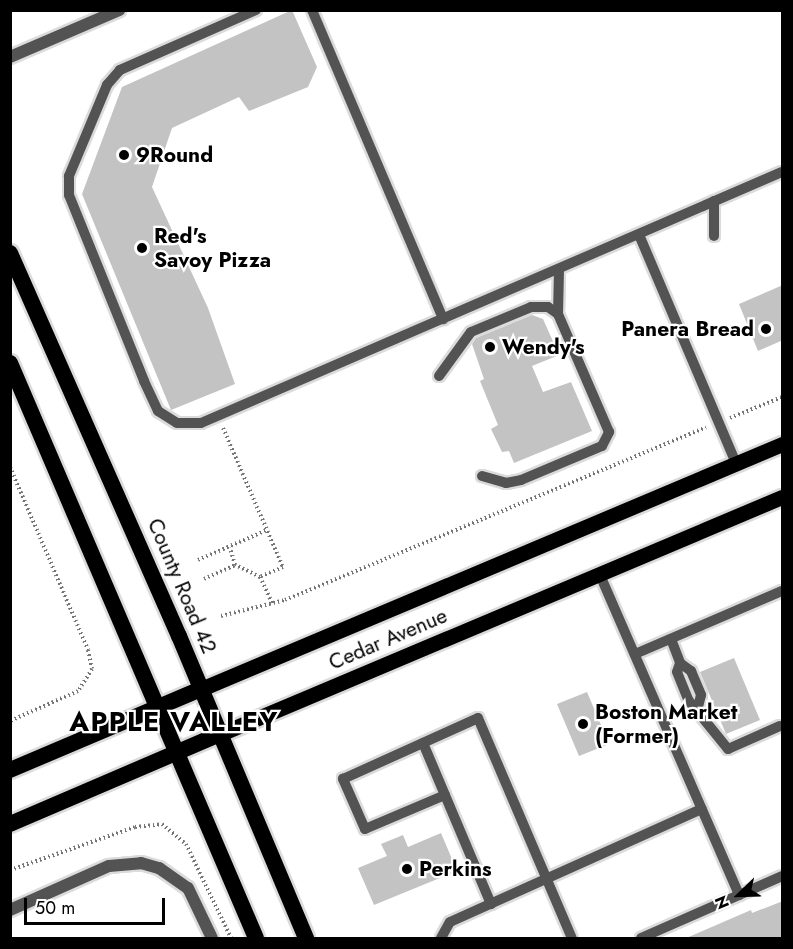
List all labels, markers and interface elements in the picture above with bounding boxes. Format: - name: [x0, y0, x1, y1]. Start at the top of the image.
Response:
- place label: 9Round: [136, 142, 213, 168]
- marker: 9Round: [117, 148, 131, 162]
- place label: Red's Savoy Pizza: [154, 223, 271, 273]
- marker: Red's Savoy Pizza: [135, 241, 149, 255]
- place label: Panera Bread: [621, 316, 754, 342]
- marker: Panera Bread: [759, 322, 773, 336]
- place label: Wendy's: [502, 334, 585, 360]
- marker: Wendy's: [483, 340, 497, 354]
- street label: County Road 42: [142, 515, 222, 657]
- street label: Cedar Avenue: [325, 603, 451, 675]
- place label: Boston Market (Former): [595, 699, 738, 749]
- district label: APPLE VALLEY: [69, 706, 279, 738]
- marker: Boston Market (Former): [576, 717, 590, 731]
- place label: Perkins: [419, 856, 492, 882]
- marker: Perkins: [400, 862, 414, 876]
- north arrow: [709, 865, 769, 925]
- scale bar: [27, 886, 168, 924]
- text: N: [709, 892, 735, 913]
- text: 50 m: [35, 895, 75, 921]

